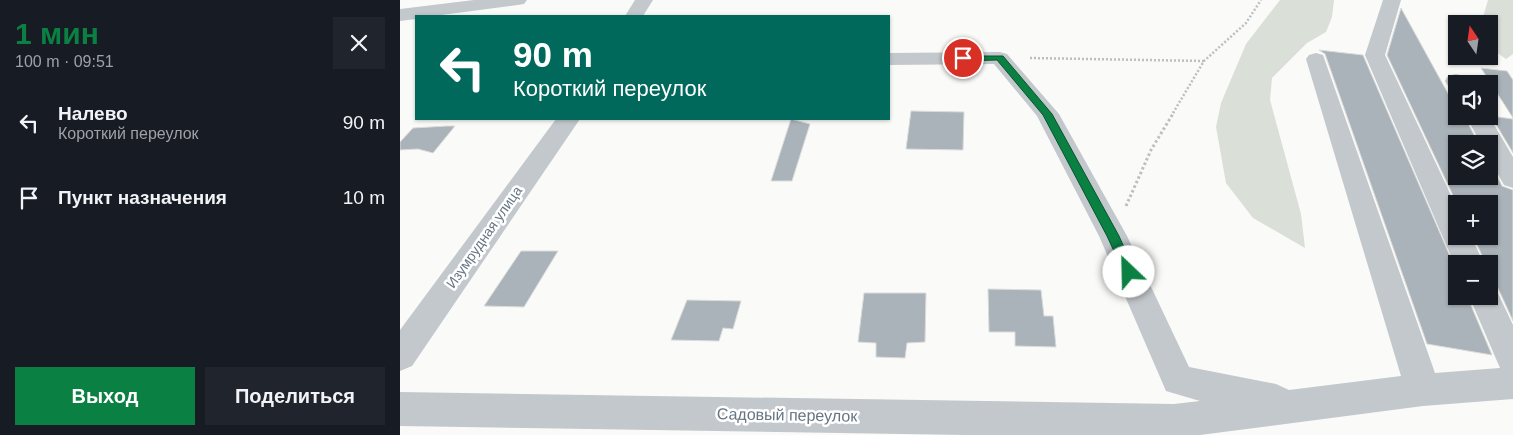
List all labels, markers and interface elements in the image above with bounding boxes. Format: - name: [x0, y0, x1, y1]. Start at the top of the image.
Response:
- north arrow: [1448, 15, 1498, 65]
- map controls: [1448, 15, 1498, 305]
- text: 1 мин: [15, 17, 99, 50]
- button: close: [333, 17, 385, 69]
- icon: left: [430, 35, 495, 100]
- text: 90 m: [513, 35, 593, 74]
- pin: [942, 37, 984, 79]
- icon: arrive: [949, 44, 977, 72]
- text: 100 m · 09:51: [15, 53, 114, 70]
- button: sound: [1448, 75, 1498, 125]
- text: Короткий переулок: [513, 76, 706, 101]
- text: Налево: [58, 103, 128, 124]
- icon: left: [15, 109, 43, 137]
- text: 90 m: [343, 112, 385, 133]
- text: Короткий переулок: [58, 125, 199, 142]
- button: layers: [1448, 135, 1498, 185]
- street label: Изумрудная улица: [443, 183, 525, 291]
- icon: arrive: [15, 184, 43, 212]
- text: Пункт назначения: [58, 187, 227, 208]
- text: 10 m: [343, 187, 385, 208]
- button: +: [1448, 195, 1498, 245]
- position arrow: [1102, 245, 1154, 297]
- button: −: [1448, 255, 1498, 305]
- button: Выход: [15, 367, 195, 425]
- button: Поделиться: [205, 367, 385, 425]
- street label: Садовый переулок: [717, 405, 858, 425]

